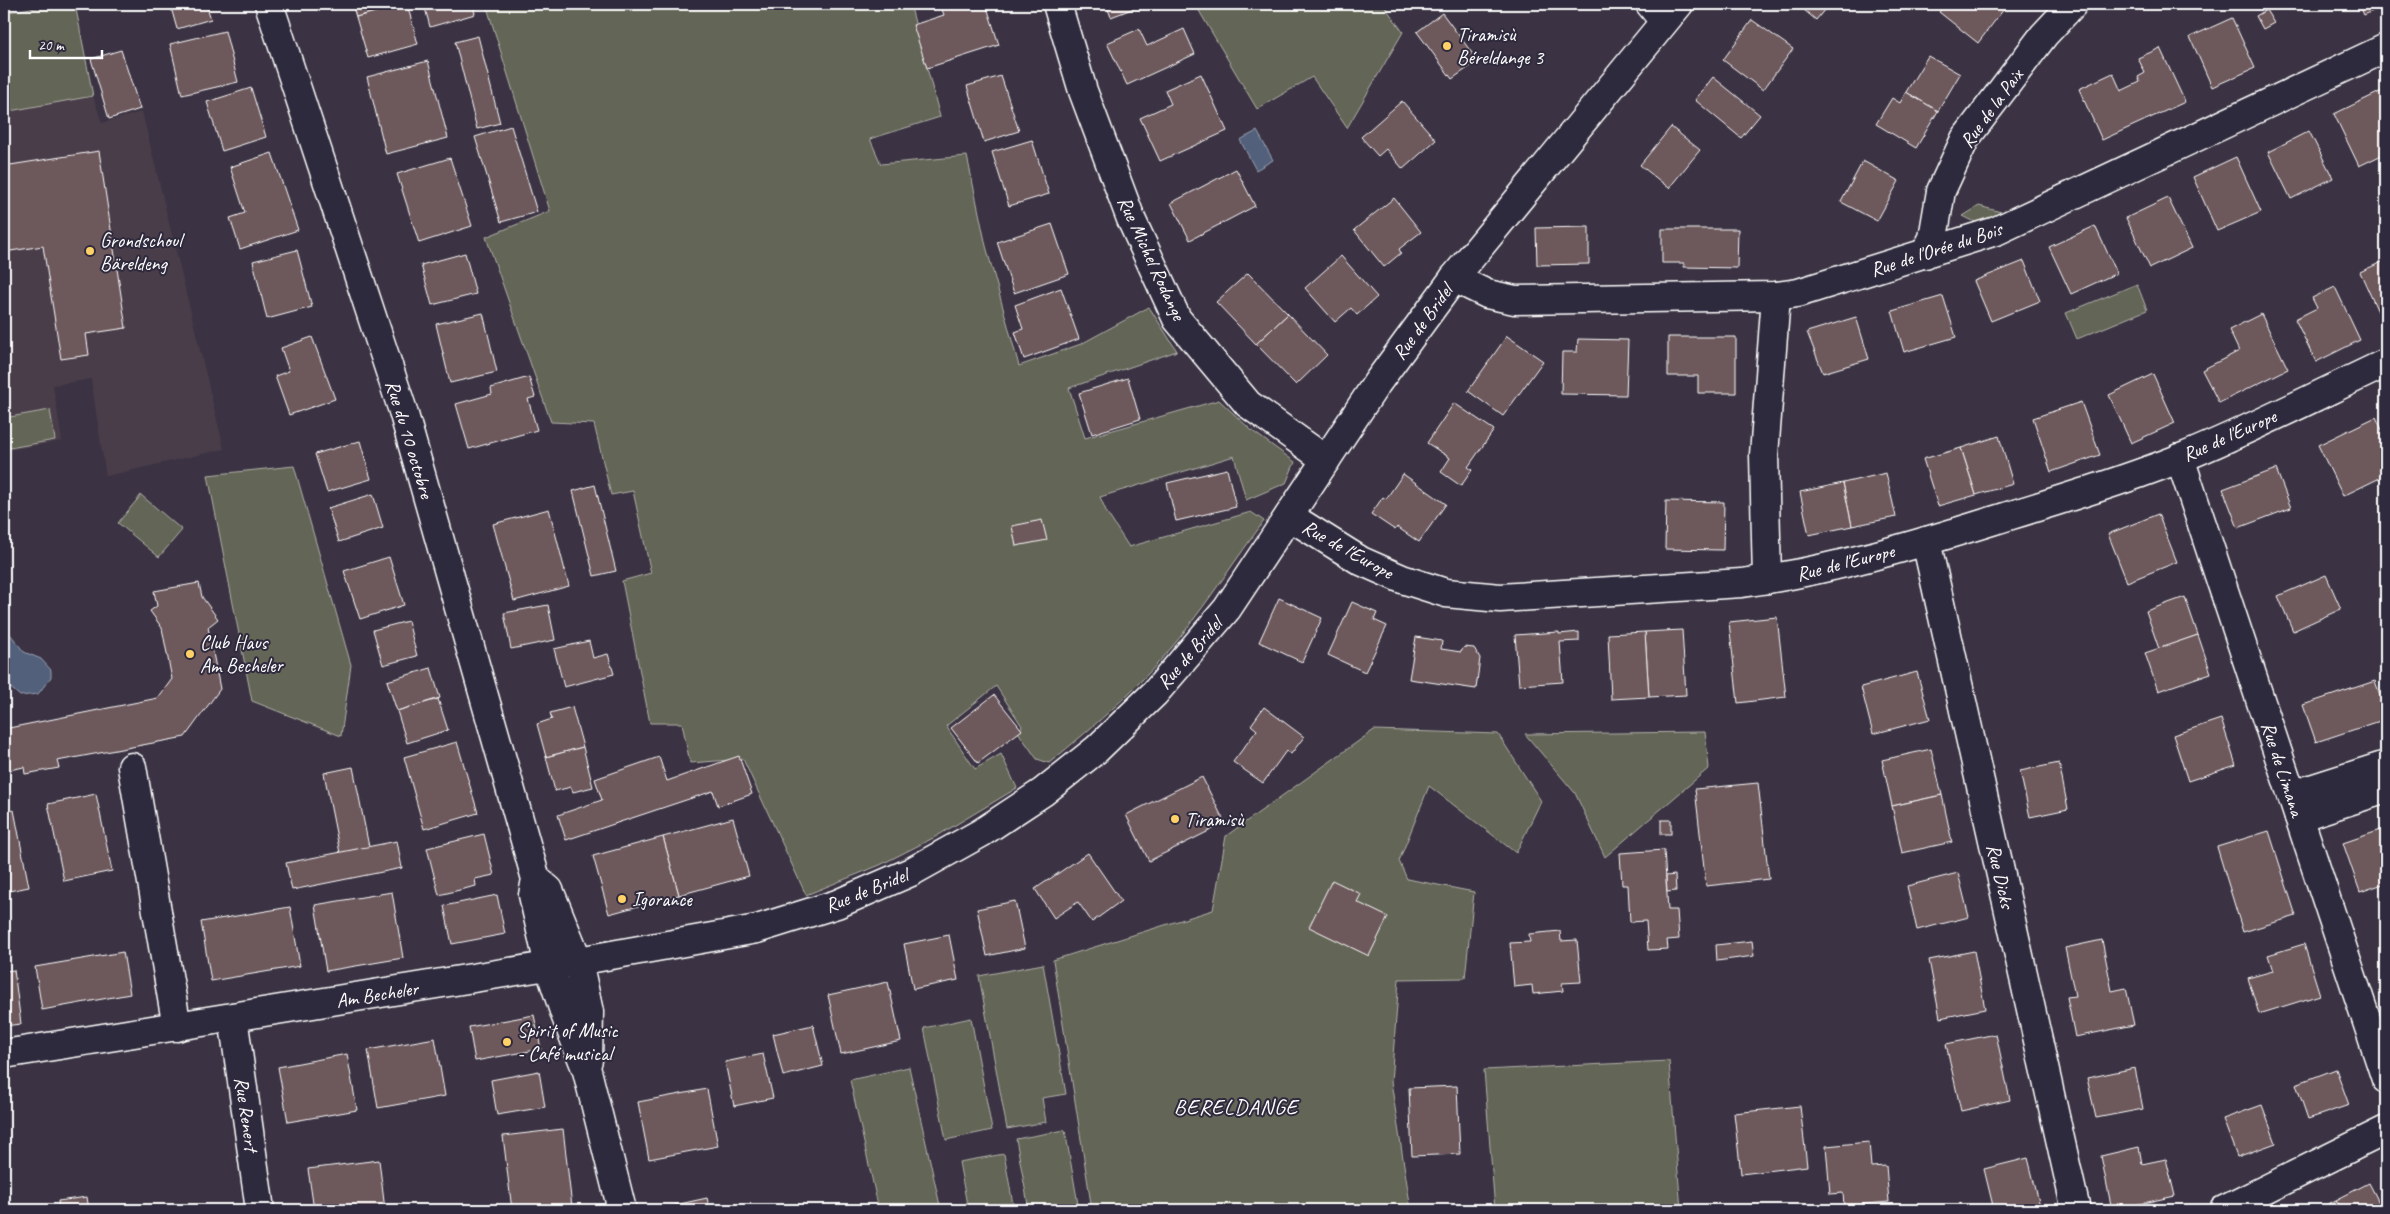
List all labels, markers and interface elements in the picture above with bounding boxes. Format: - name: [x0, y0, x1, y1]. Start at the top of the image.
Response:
- place label: Tiramisù Béreldange 3: [1457, 22, 1545, 70]
- scale bar: [30, 28, 102, 60]
- text: 20 m: [38, 36, 65, 55]
- marker: Tiramisù Béreldange 3: [1441, 40, 1453, 52]
- street label: Rue de la Paix: [1954, 62, 2030, 153]
- street label: Rue Michel Rodange: [1112, 192, 1192, 326]
- street label: Rue de l'Orée du Bois: [1867, 216, 2007, 283]
- place label: Grondschoul Bäreldeng: [100, 228, 185, 276]
- marker: Grondschoul Bäreldeng: [84, 245, 96, 257]
- street label: Rue de Bridel: [1387, 277, 1460, 365]
- street label: Rue du 10 octobre: [380, 377, 440, 503]
- street label: Rue de l'Europe: [2178, 403, 2281, 467]
- street label: Rue de l'Europe: [1298, 514, 1399, 585]
- street label: Rue de l'Europe: [1794, 538, 1898, 587]
- street label: Rue de Bridel: [1151, 610, 1230, 694]
- place label: Club Haus Am Becheler: [200, 630, 284, 678]
- marker: Club Haus Am Becheler: [184, 648, 196, 660]
- street label: Rue de Limana: [2255, 719, 2310, 821]
- place label: Tiramisù: [1185, 807, 1245, 832]
- marker: Tiramisù: [1169, 813, 1181, 825]
- street label: Rue Dicks: [1981, 841, 2021, 913]
- street label: Rue de Bridel: [821, 861, 915, 918]
- place label: Igorance: [632, 887, 693, 912]
- marker: Igorance: [616, 893, 628, 905]
- street label: Am Becheler: [334, 975, 422, 1013]
- place label: Spirit of Music - Café musical: [517, 1018, 618, 1066]
- marker: Spirit of Music - Café musical: [501, 1036, 513, 1048]
- street label: Rue Renert: [229, 1075, 265, 1156]
- district label: BERELDANGE: [1174, 1093, 1301, 1121]

